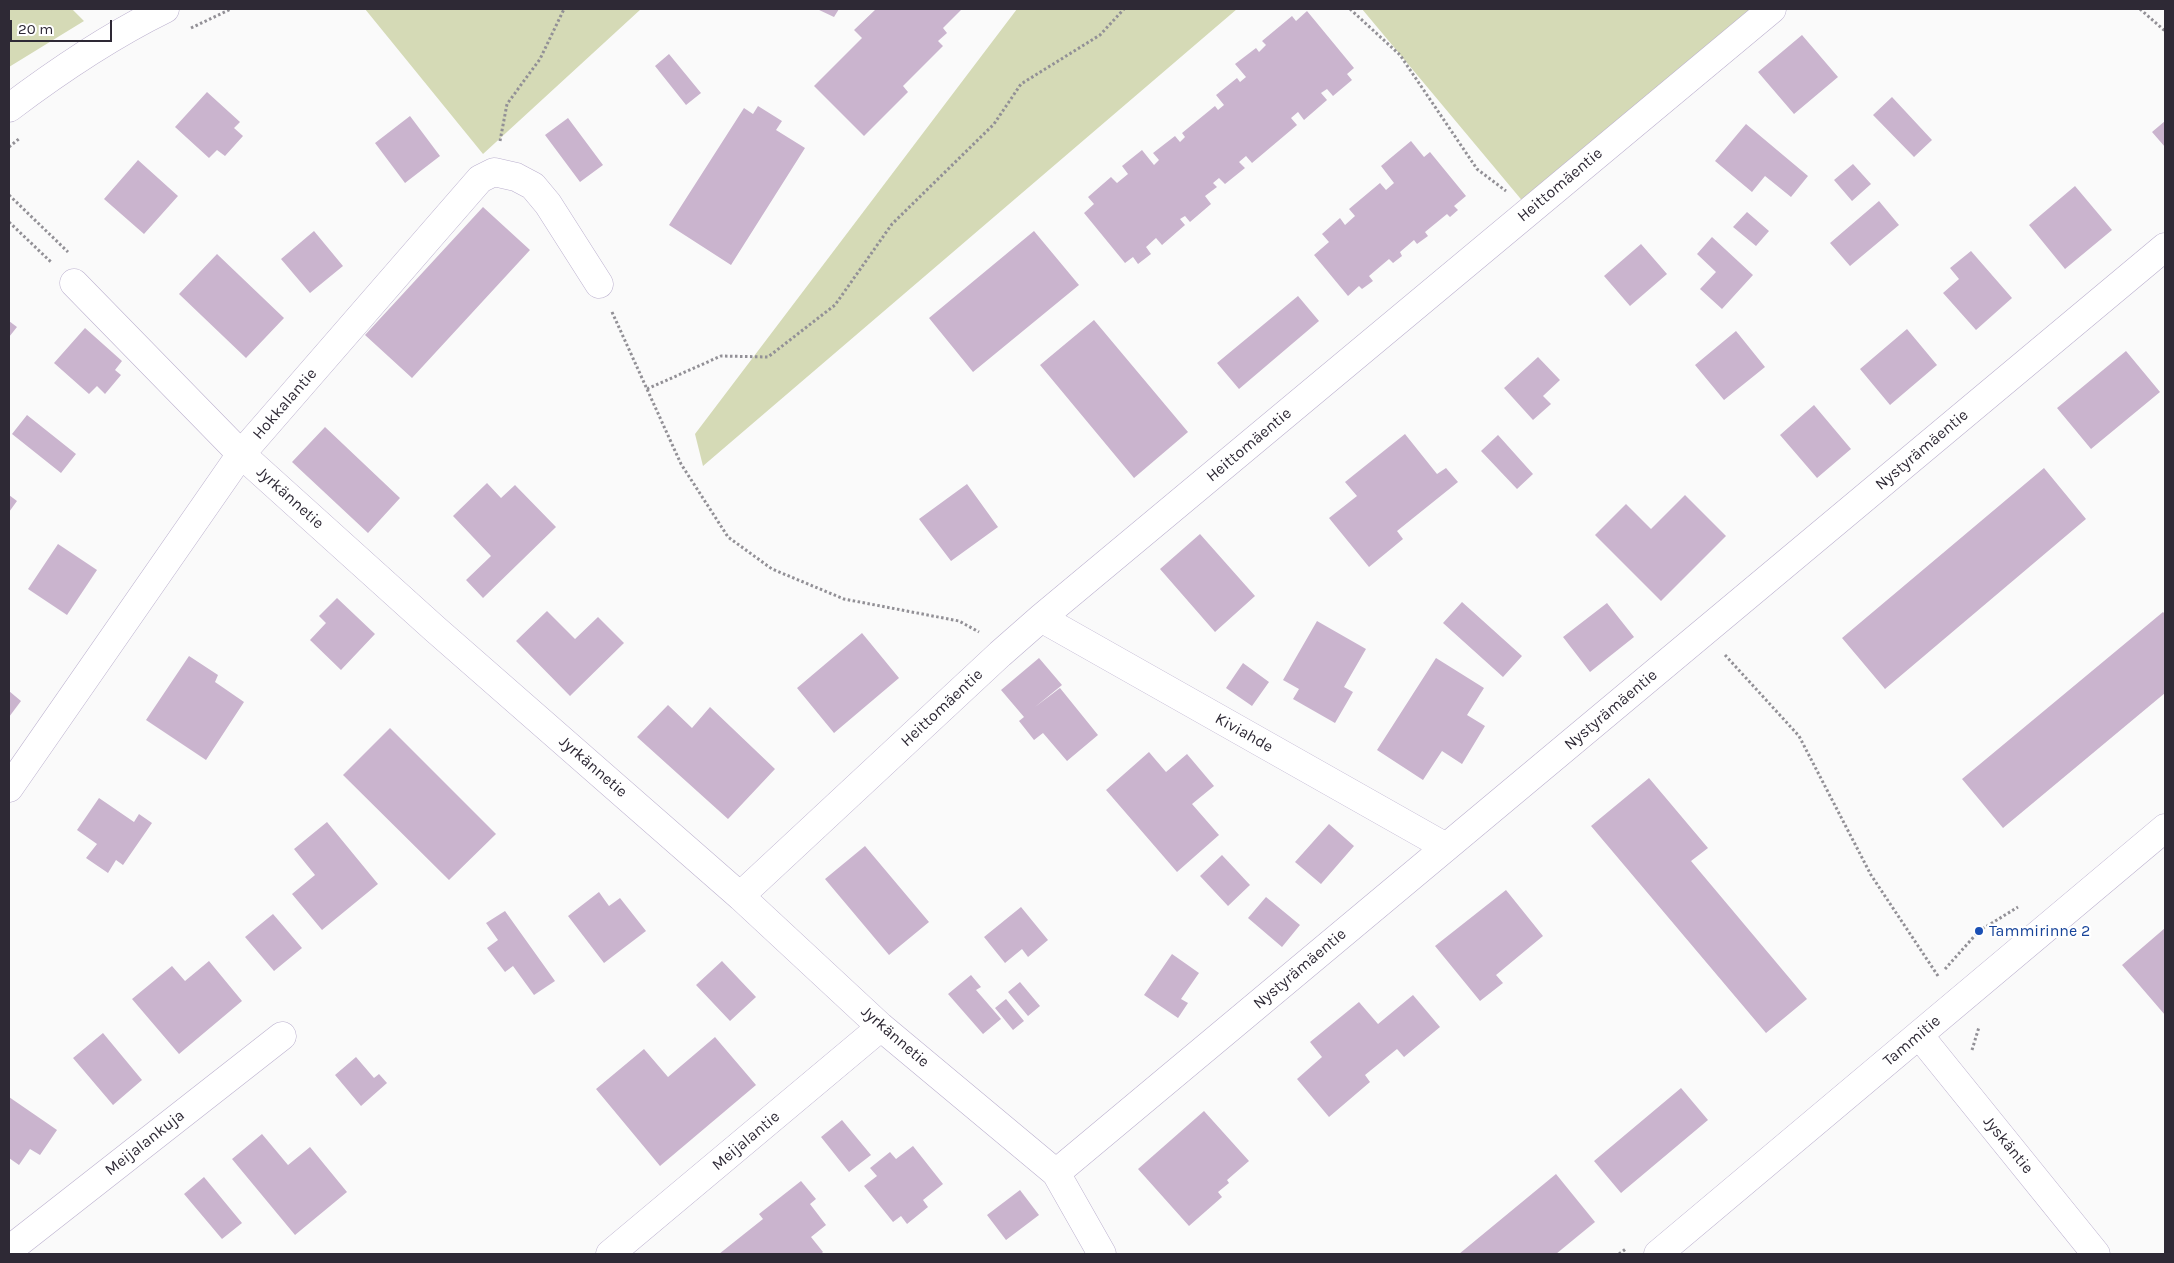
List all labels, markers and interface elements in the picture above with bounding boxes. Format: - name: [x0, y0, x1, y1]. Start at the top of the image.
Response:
- scale bar: [12, 10, 115, 42]
- text: 20 m: [18, 20, 53, 38]
- street label: Heittomäentie: [1514, 144, 1606, 226]
- street label: Hokkalantie: [249, 364, 321, 444]
- street label: Heittomäentie: [1203, 404, 1295, 486]
- street label: Nystyrämäentie: [1872, 406, 1972, 494]
- street label: Jyrkännetie: [252, 463, 328, 533]
- street label: Heittomäentie: [897, 665, 987, 751]
- street label: Nystyrämäentie: [1561, 666, 1661, 754]
- street label: Kiviahde: [1212, 709, 1276, 757]
- street label: Jyrkännetie: [555, 732, 631, 802]
- place label: Tammirinne 2: [1989, 921, 2090, 941]
- street label: Nystyrämäentie: [1250, 925, 1350, 1013]
- marker: Tammirinne 2: [1973, 925, 1985, 937]
- street label: Jyrkännetie: [857, 1002, 933, 1072]
- street label: Tammitie: [1879, 1011, 1945, 1071]
- street label: Meijalankuja: [101, 1106, 189, 1180]
- street label: Meijalantie: [708, 1107, 784, 1175]
- street label: Jyskäntie: [1979, 1112, 2037, 1178]

